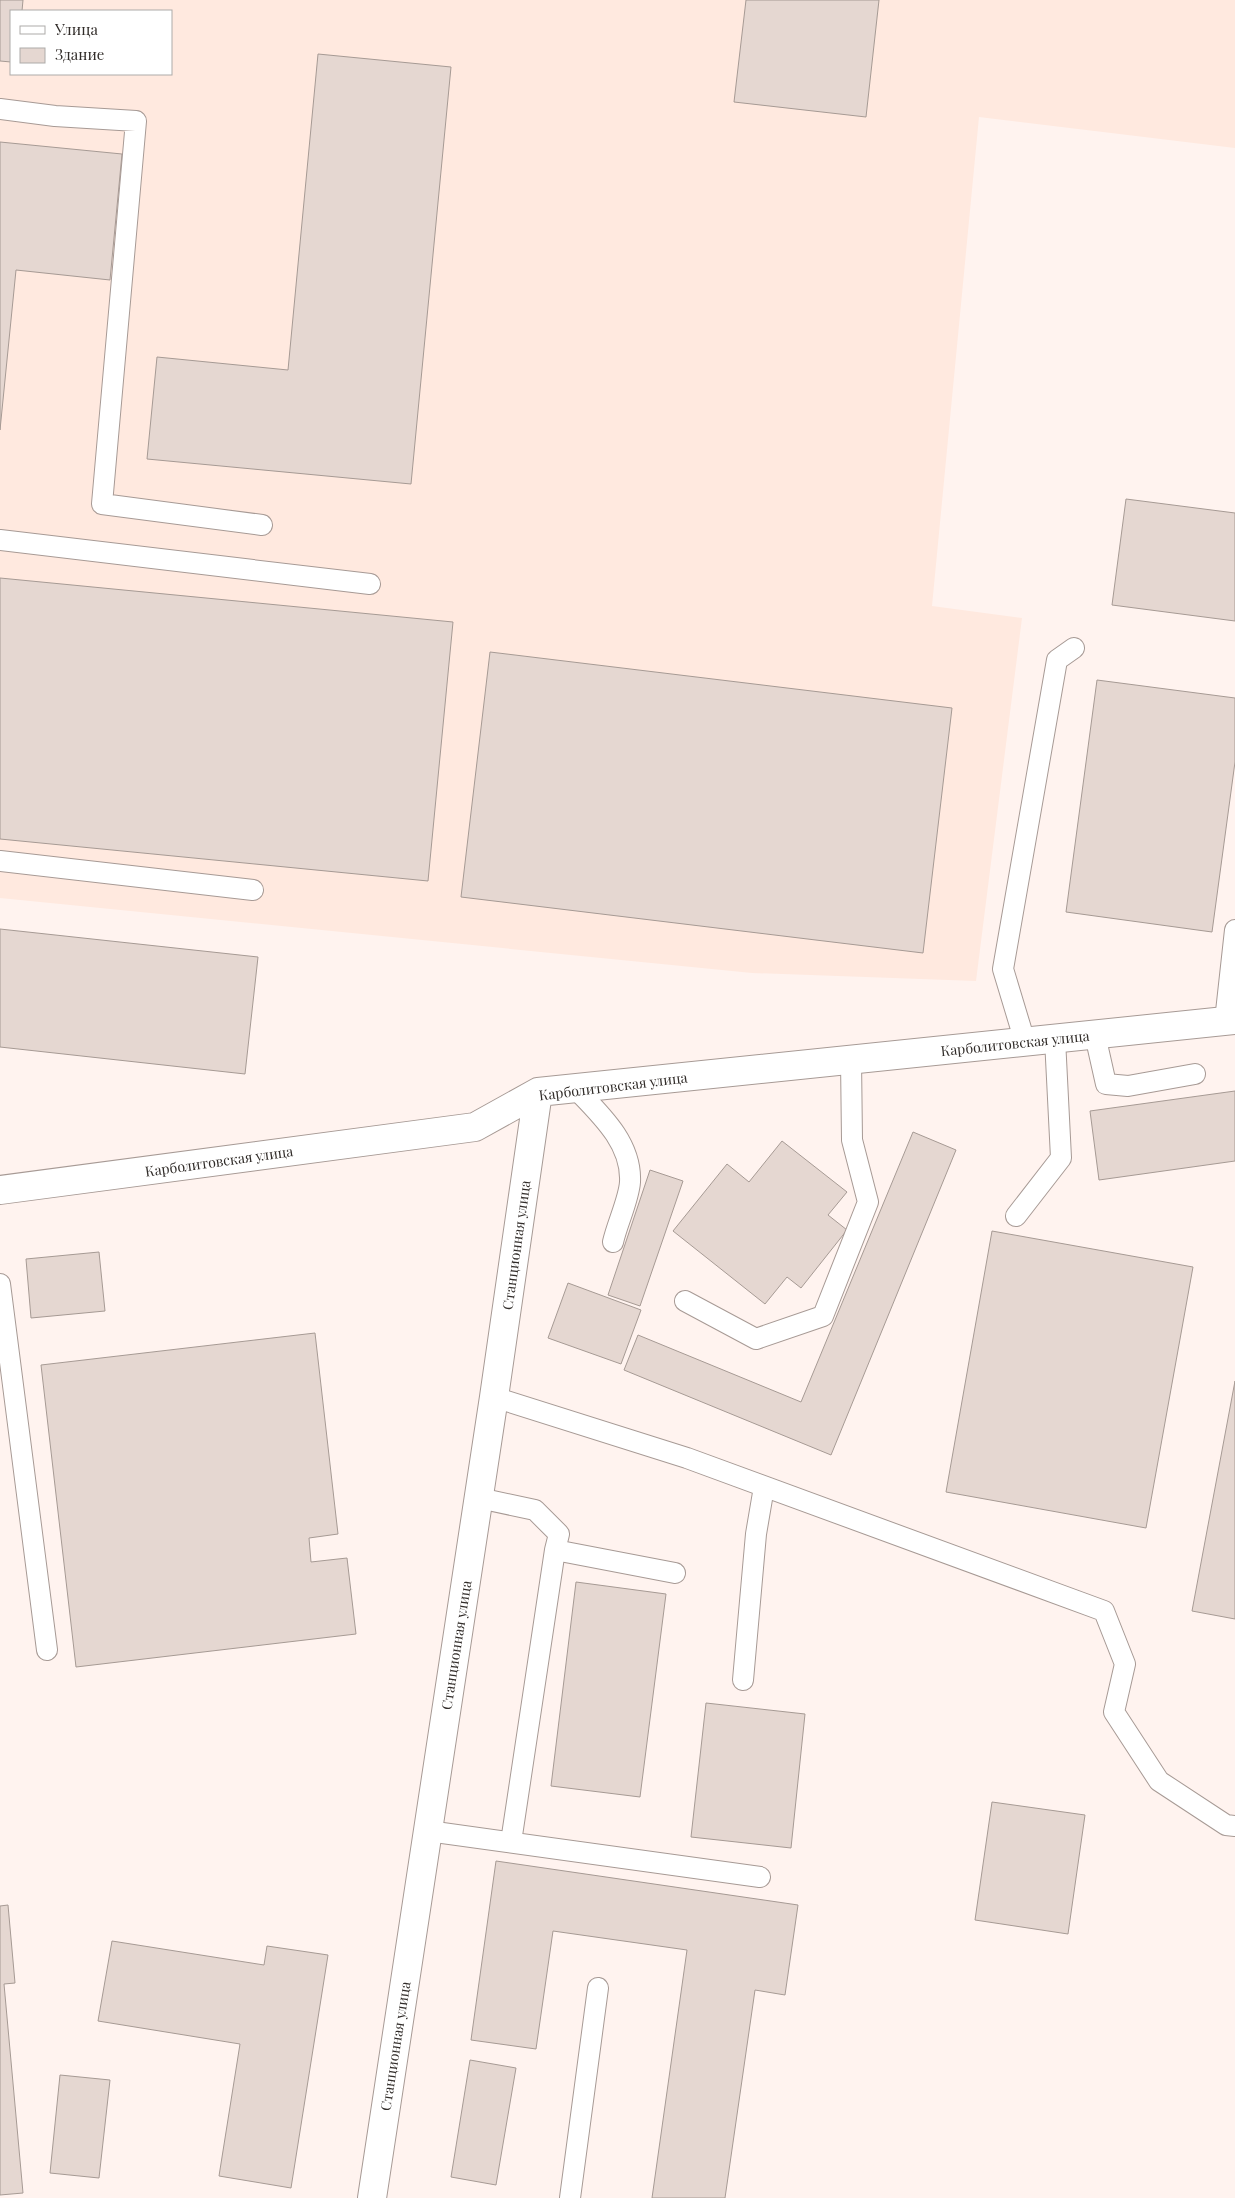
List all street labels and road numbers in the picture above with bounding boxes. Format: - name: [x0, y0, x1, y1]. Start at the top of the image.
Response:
- street label: Карболитовская улица: [940, 1026, 1090, 1060]
- street label: Карболитовская улица: [538, 1067, 688, 1105]
- street label: Карболитовская улица: [144, 1141, 294, 1181]
- street label: Станционная улица: [497, 1179, 535, 1311]
- street label: Станционная улица: [436, 1579, 476, 1711]
- street label: Станционная улица: [375, 1980, 415, 2112]

